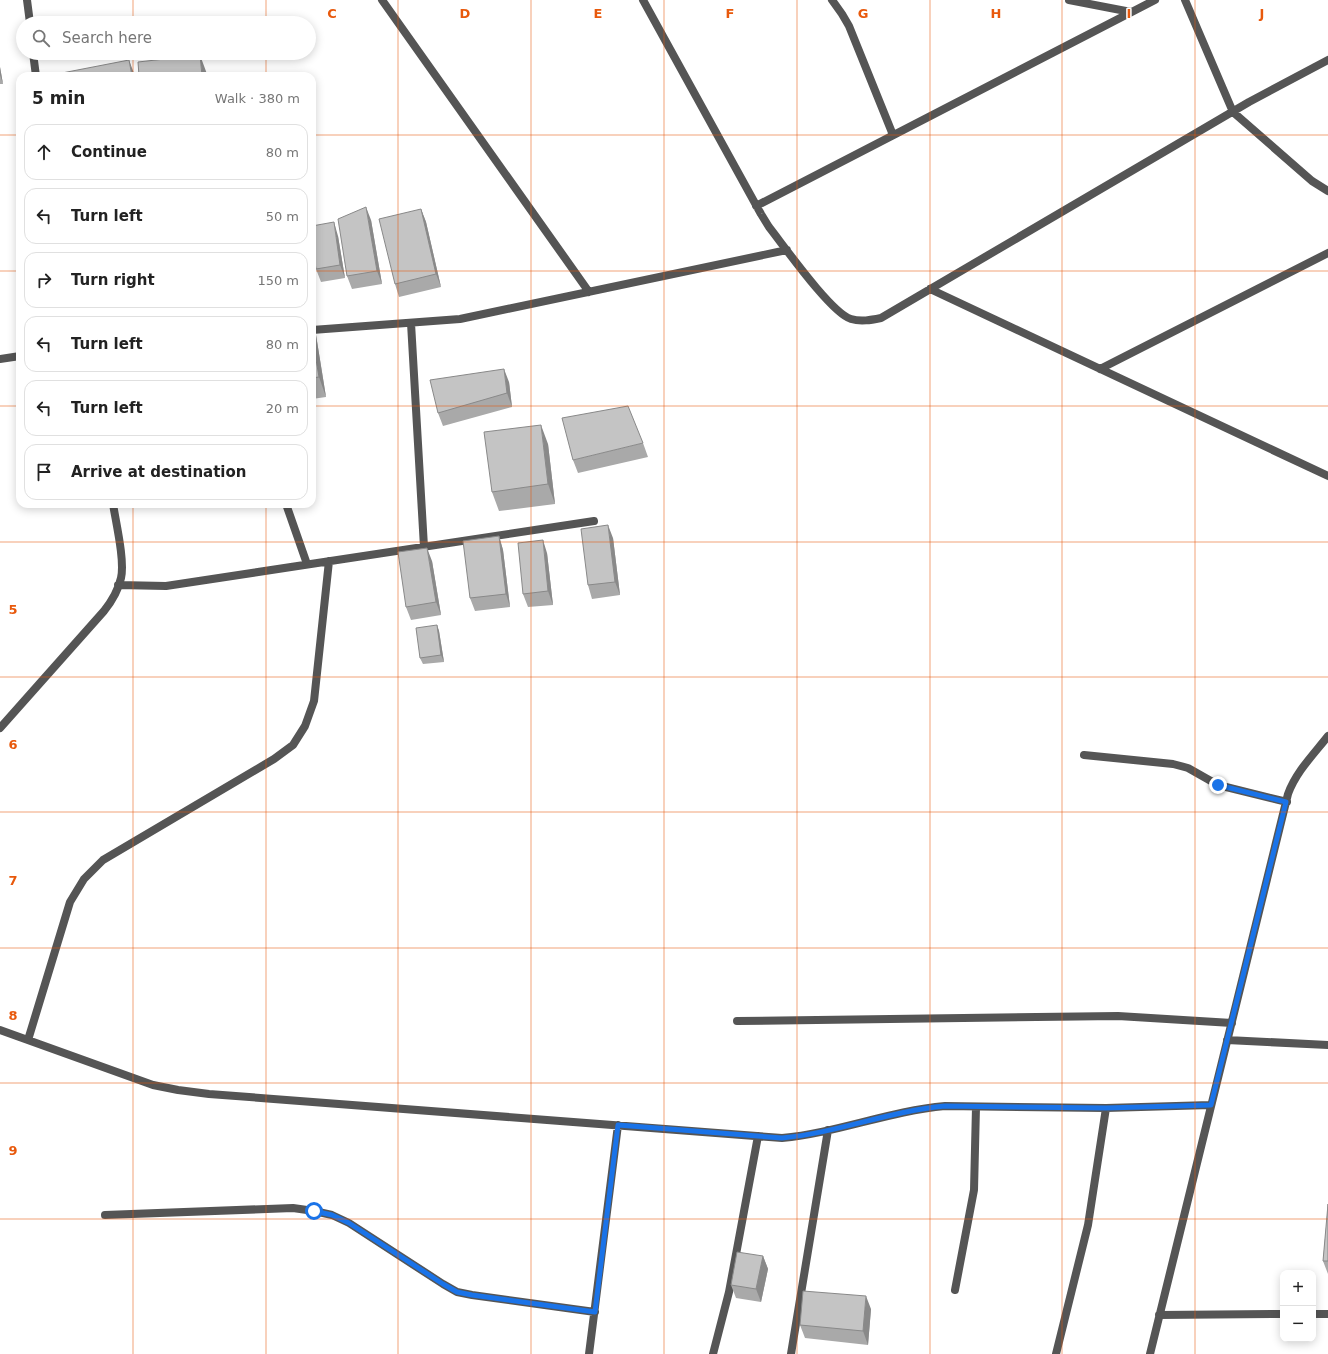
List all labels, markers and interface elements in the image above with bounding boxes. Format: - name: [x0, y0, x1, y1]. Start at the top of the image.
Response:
- text: C: [327, 6, 337, 21]
- text: D: [460, 6, 471, 21]
- text: E: [594, 6, 602, 21]
- text: F: [726, 6, 734, 21]
- text: G: [858, 6, 868, 21]
- text: H: [991, 6, 1001, 21]
- text: I: [1127, 6, 1131, 21]
- text: J: [1259, 6, 1264, 21]
- search box: [16, 16, 316, 60]
- icon: search: [30, 27, 52, 49]
- text: Search here: [62, 29, 152, 47]
- text: 5 min: [32, 88, 85, 108]
- text: Walk · 380 m: [215, 91, 300, 106]
- icon: ahead: [33, 141, 55, 163]
- text: Continue: [71, 143, 147, 161]
- text: 80 m: [266, 145, 299, 160]
- icon: left: [33, 205, 55, 227]
- text: Turn left: [71, 207, 143, 225]
- text: 50 m: [266, 209, 299, 224]
- icon: right: [33, 269, 55, 291]
- text: Turn right: [71, 271, 155, 289]
- text: 150 m: [257, 273, 299, 288]
- icon: left: [33, 333, 55, 355]
- text: Turn left: [71, 335, 143, 353]
- text: 80 m: [266, 337, 299, 352]
- icon: left: [33, 397, 55, 419]
- text: Turn left: [71, 399, 143, 417]
- text: 20 m: [266, 401, 299, 416]
- icon: arrive: [33, 461, 55, 483]
- text: Arrive at destination: [71, 463, 246, 481]
- text: 5: [8, 602, 18, 617]
- text: 6: [8, 737, 18, 752]
- route end: [1209, 776, 1227, 794]
- text: 7: [8, 873, 18, 888]
- text: 8: [8, 1008, 18, 1023]
- text: 9: [8, 1143, 18, 1158]
- route start: [305, 1202, 323, 1220]
- map controls: [1280, 1270, 1316, 1342]
- button: +: [1280, 1270, 1316, 1306]
- button: −: [1280, 1306, 1316, 1342]

